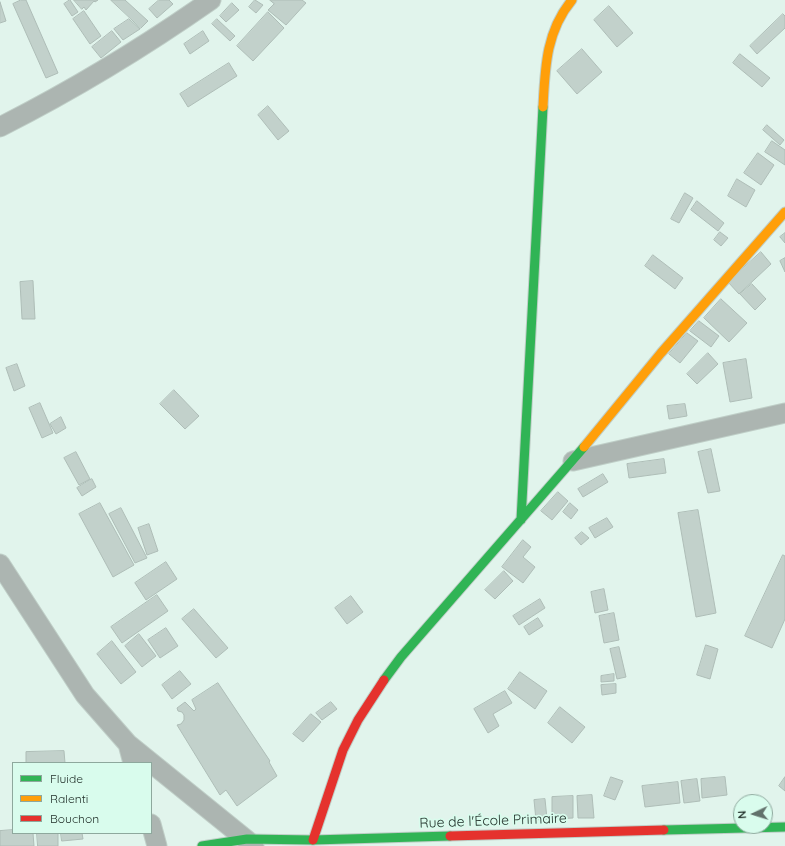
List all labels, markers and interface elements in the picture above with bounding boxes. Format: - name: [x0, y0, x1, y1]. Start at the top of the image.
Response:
- legend: [12, 762, 152, 834]
- text: Fluide: [50, 771, 83, 786]
- text: Ralenti: [50, 791, 88, 806]
- north arrow: [733, 794, 773, 834]
- street label: Rue de l'École Primaire: [419, 810, 567, 832]
- text: N: [735, 810, 749, 819]
- text: Bouchon: [50, 811, 99, 826]

